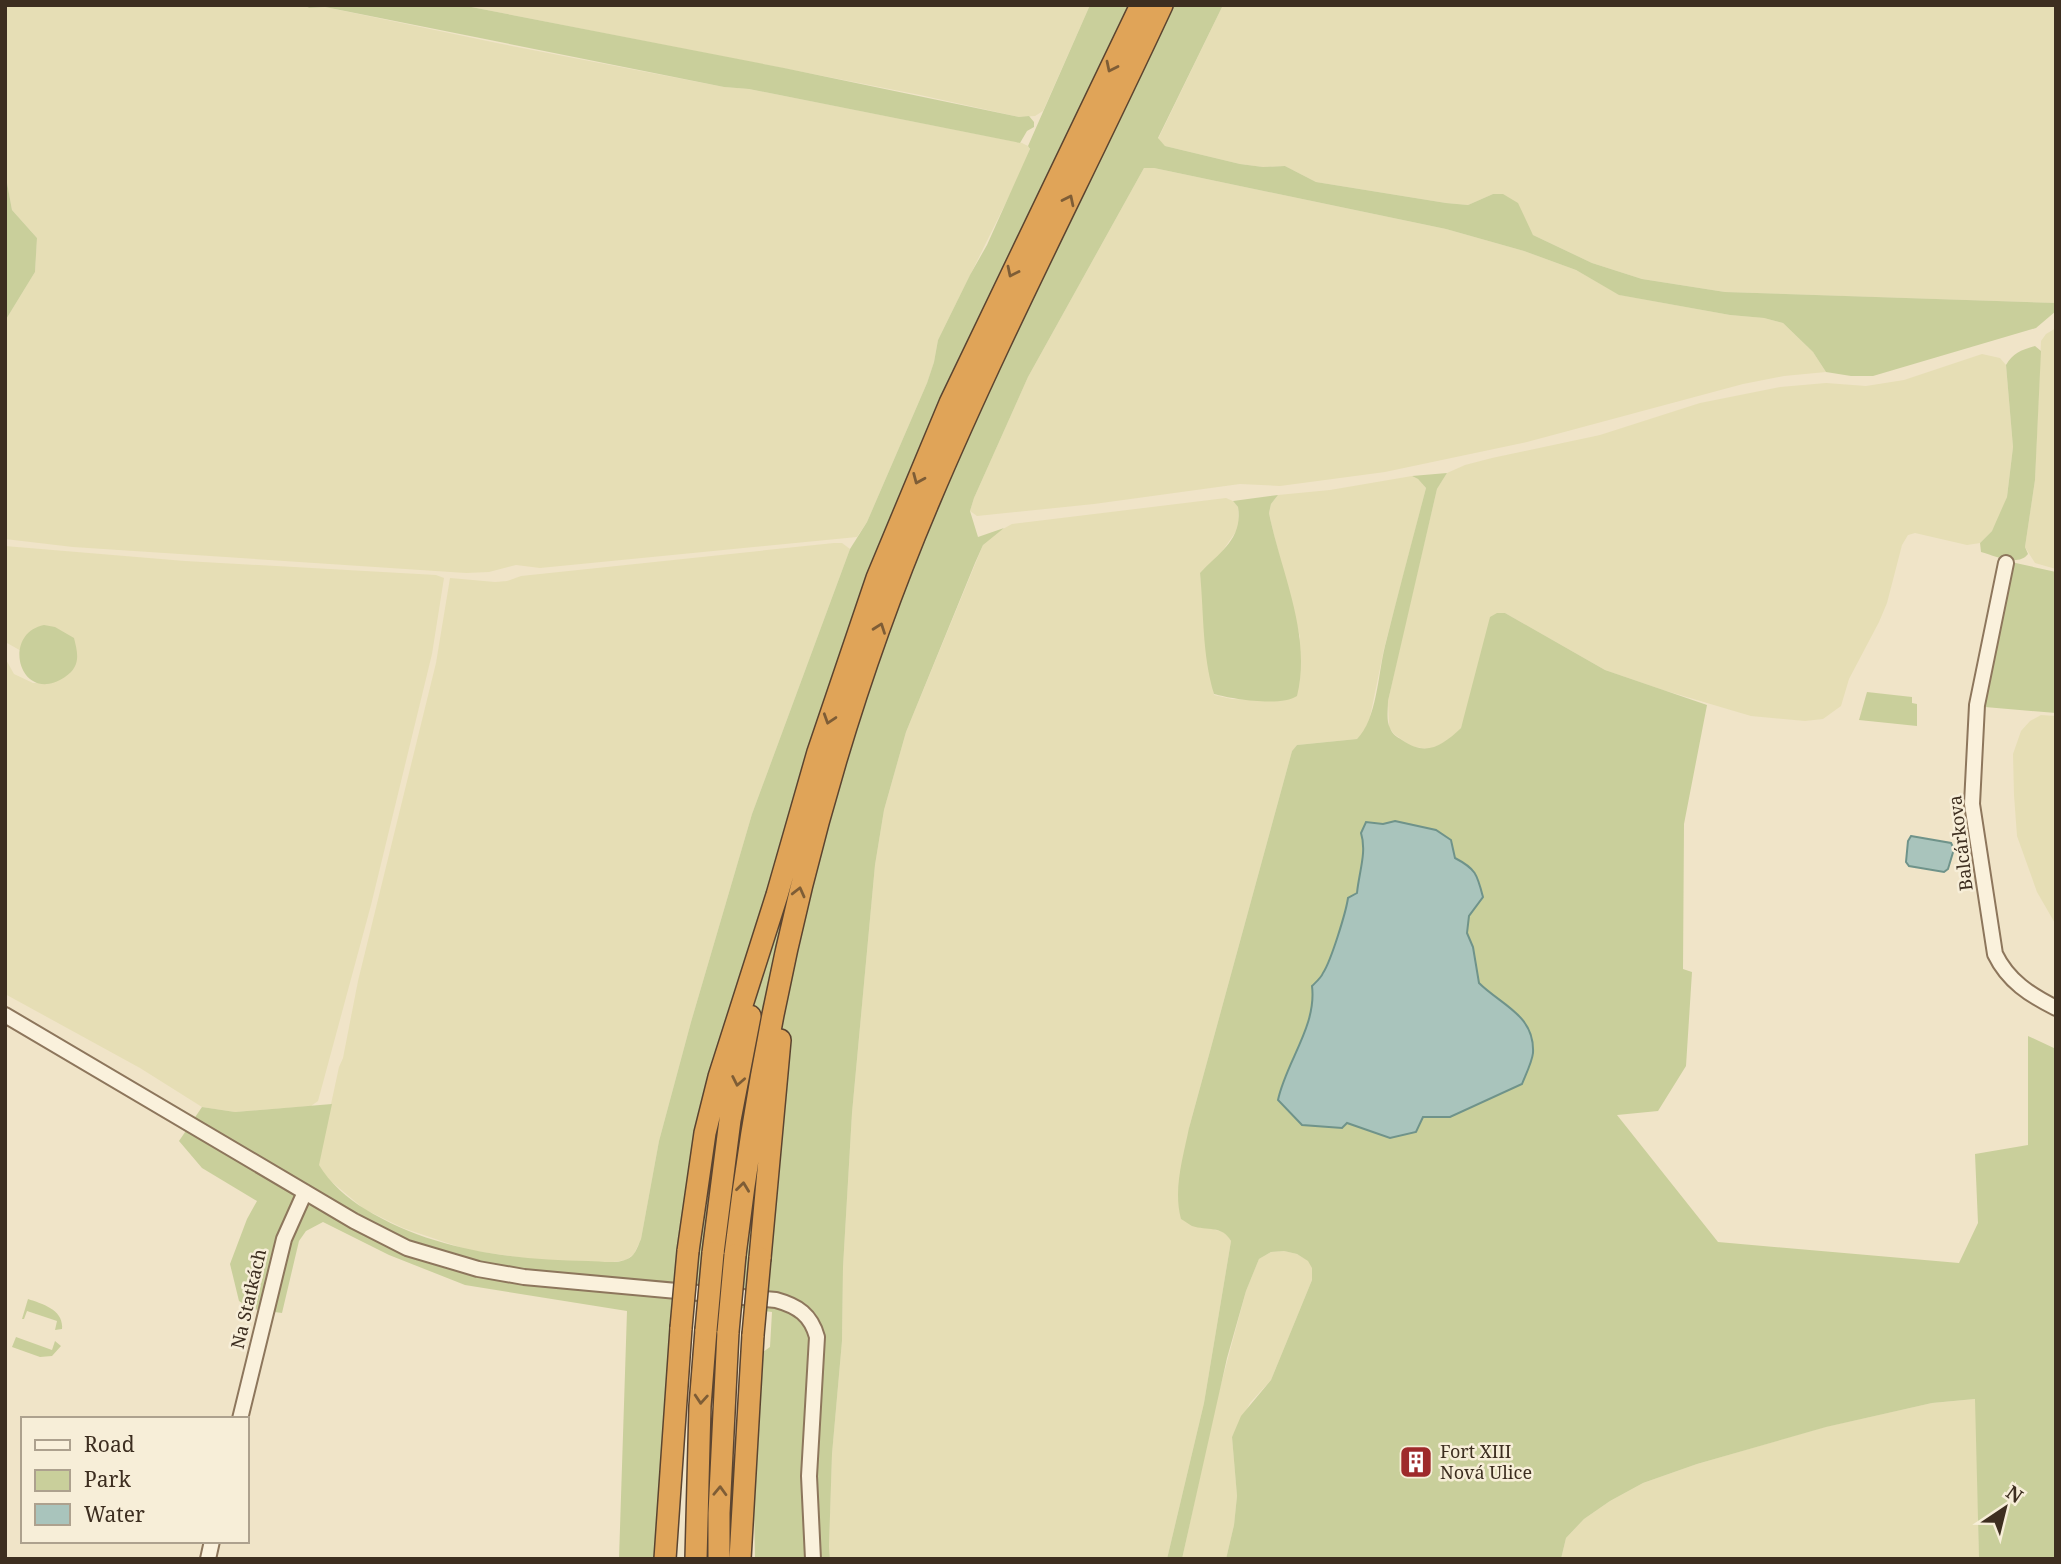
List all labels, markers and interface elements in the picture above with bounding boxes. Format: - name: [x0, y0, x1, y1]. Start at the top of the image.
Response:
- one-way arrow: [1105, 60, 1119, 72]
- one-way arrow: [1061, 195, 1075, 207]
- one-way arrow: [1006, 264, 1020, 277]
- one-way arrow: [912, 471, 926, 484]
- one-way arrow: [872, 622, 886, 634]
- one-way arrow: [823, 712, 837, 724]
- street label: Balcárkova: [1942, 794, 1978, 892]
- one-way arrow: [791, 886, 806, 898]
- one-way arrow: [731, 1075, 746, 1087]
- one-way arrow: [736, 1182, 751, 1193]
- street label: Na Statkách: [225, 1246, 271, 1351]
- one-way arrow: [694, 1393, 709, 1404]
- legend: [21, 1417, 248, 1543]
- text: Road: [84, 1430, 135, 1458]
- place label: Fort XIII Nová Ulice: [1440, 1439, 1532, 1484]
- building icon: Fort XIII Nová Ulice: [1397, 1443, 1435, 1481]
- text: Park: [84, 1465, 131, 1493]
- north arrow: [1970, 1473, 2040, 1543]
- text: N: [2001, 1479, 2028, 1509]
- one-way arrow: [712, 1485, 727, 1496]
- text: Water: [84, 1500, 145, 1528]

